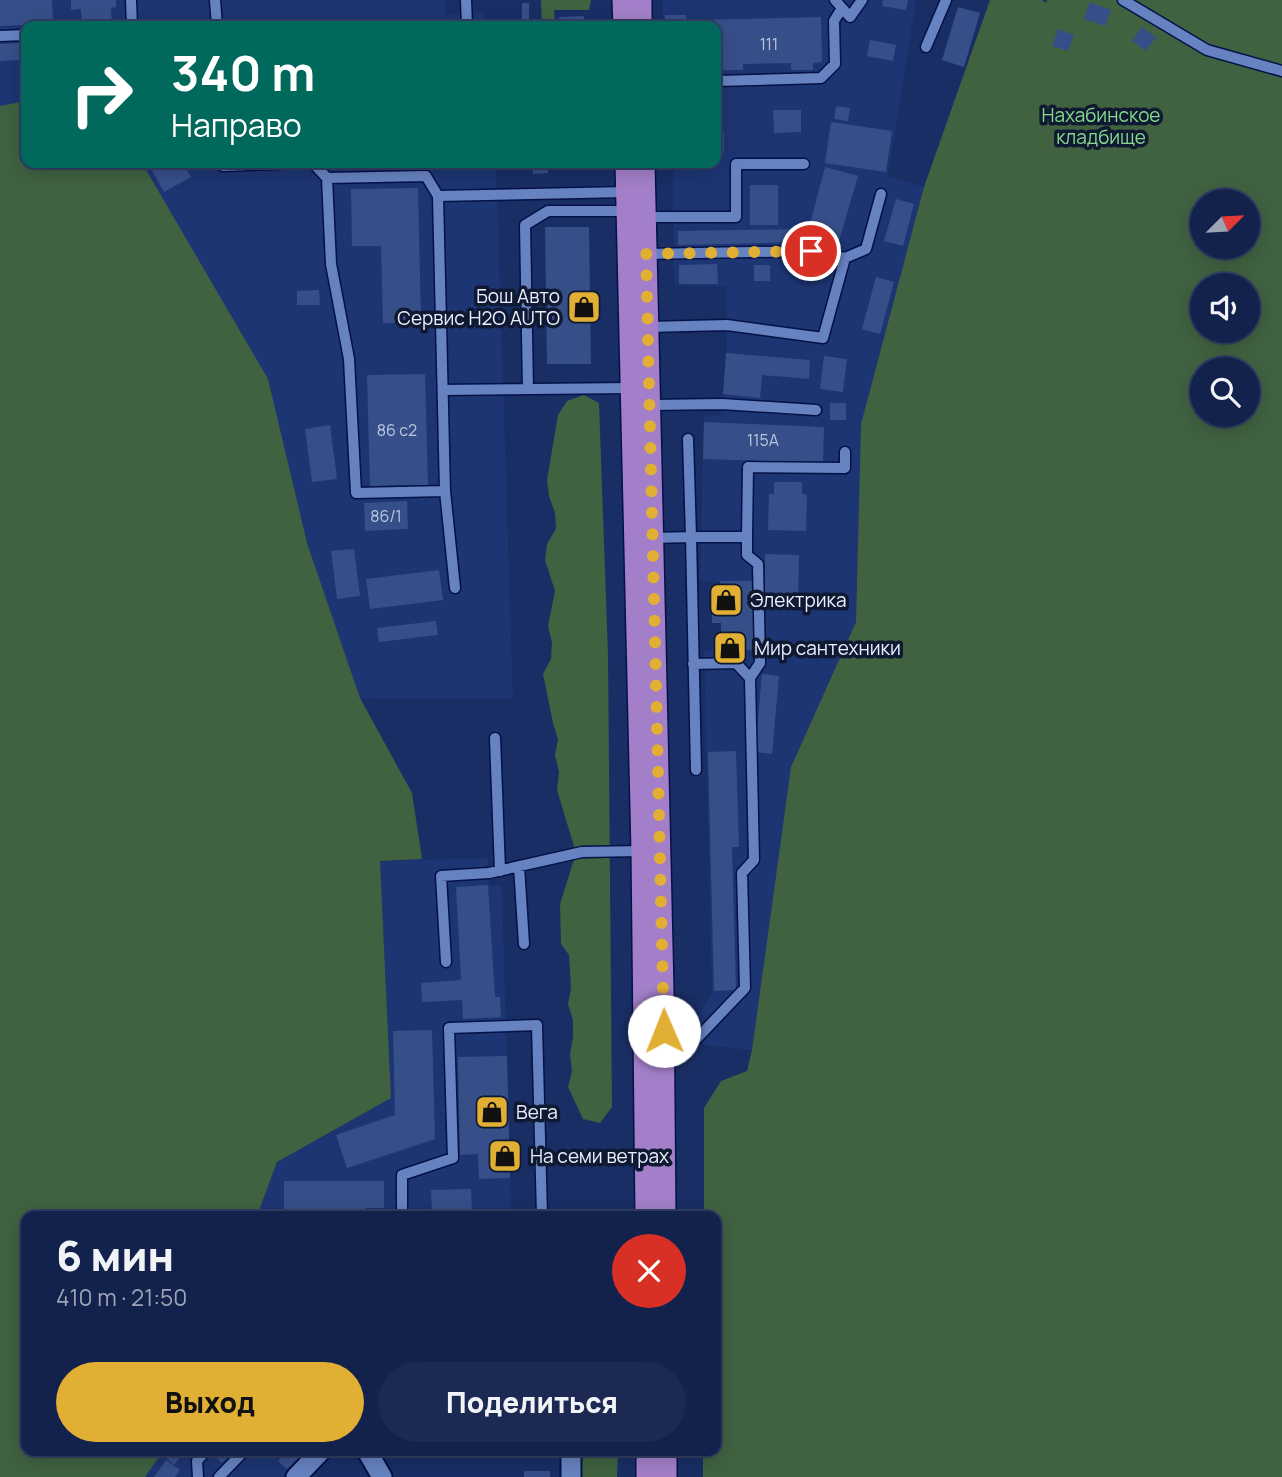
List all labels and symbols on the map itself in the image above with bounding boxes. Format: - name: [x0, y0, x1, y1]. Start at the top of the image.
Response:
- house number: 111: [760, 33, 778, 55]
- park label: Нахабинское кладбище: [1042, 102, 1160, 150]
- north arrow: [1190, 189, 1260, 259]
- pin: [781, 221, 841, 281]
- place label: Бош Авто Сервис H2O AUTO: [397, 283, 560, 331]
- shop icon: Бош Авто Сервис H2O AUTO: [565, 288, 603, 326]
- house number: 86 с2: [377, 419, 417, 441]
- house number: 115А: [747, 429, 779, 451]
- house number: 86/1: [370, 505, 402, 527]
- shop icon: Электрика: [707, 581, 745, 619]
- place label: Электрика: [750, 587, 846, 613]
- shop icon: Мир сантехники: [711, 629, 749, 667]
- place label: Мир сантехники: [754, 635, 901, 661]
- position arrow: [627, 994, 701, 1068]
- shop icon: Вега: [473, 1093, 511, 1131]
- place label: Вега: [516, 1099, 558, 1125]
- shop icon: На семи ветрах: [486, 1137, 524, 1175]
- place label: На семи ветрах: [530, 1143, 669, 1169]

